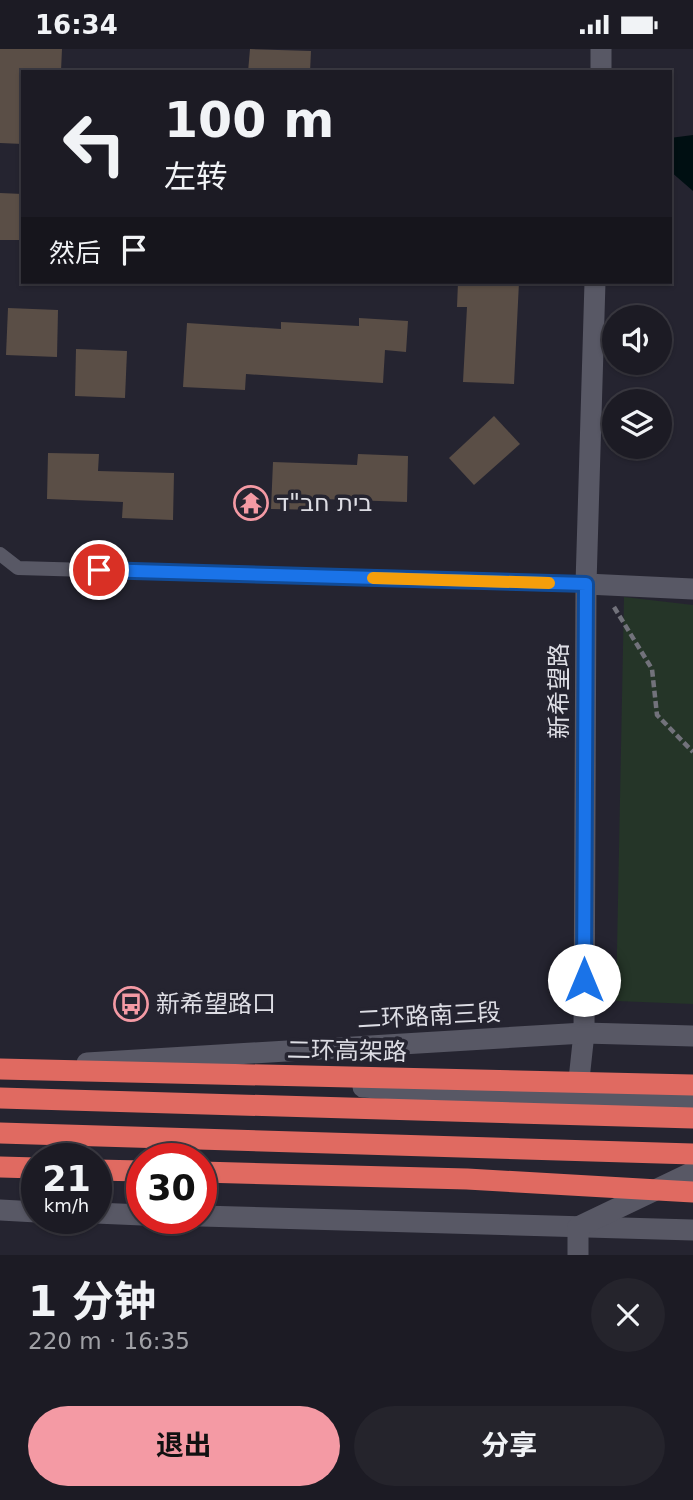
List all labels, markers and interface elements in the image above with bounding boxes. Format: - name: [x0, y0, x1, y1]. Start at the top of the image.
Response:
- text: 16:34: [35, 10, 118, 40]
- text: 100 m: [164, 92, 334, 149]
- icon: left: [49, 98, 140, 189]
- text: 左转: [164, 158, 228, 196]
- icon: arrive: [115, 231, 153, 269]
- text: 然后: [49, 238, 101, 268]
- map controls: [602, 305, 672, 459]
- button: sound: [602, 305, 672, 375]
- button: layers: [602, 389, 672, 459]
- temple icon: בית חב"ד: [232, 484, 270, 522]
- place label: בית חב"ד: [276, 489, 372, 517]
- pin: [69, 540, 129, 600]
- icon: arrive: [80, 551, 118, 589]
- street label: 新希望路: [545, 643, 573, 739]
- position arrow: [547, 943, 621, 1017]
- bus stop icon: 新希望路口: [112, 985, 150, 1023]
- place label: 新希望路口: [156, 990, 276, 1018]
- street label: 二环路南三段: [356, 998, 502, 1034]
- street label: 二环高架路: [287, 1036, 407, 1066]
- speed limit sign: 30: [126, 1143, 217, 1234]
- text: 21: [42, 1159, 91, 1199]
- text: km/h: [44, 1195, 89, 1216]
- text: 1 分钟: [28, 1277, 156, 1326]
- button: close: [591, 1278, 665, 1352]
- text: 220 m · 16:35: [28, 1328, 190, 1354]
- button: 退出: [28, 1406, 340, 1486]
- button: 分享: [354, 1406, 665, 1486]

